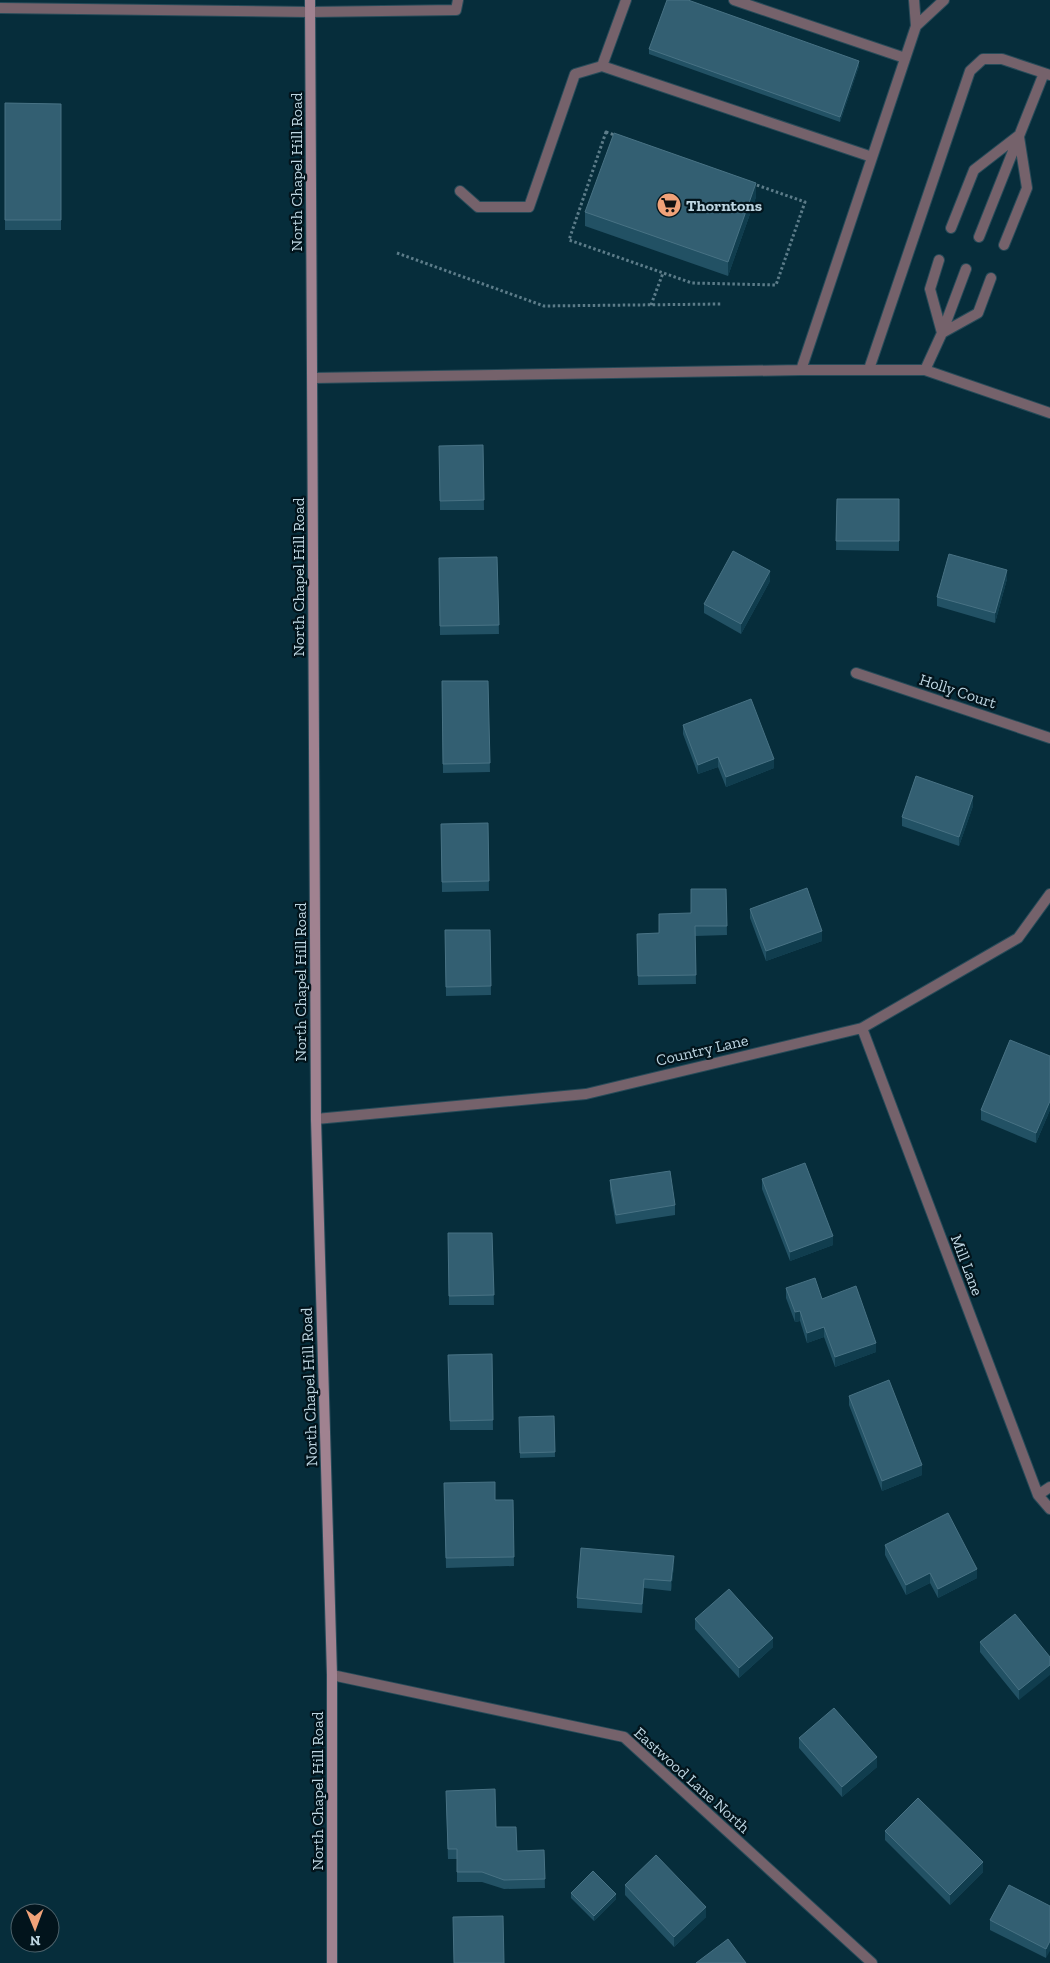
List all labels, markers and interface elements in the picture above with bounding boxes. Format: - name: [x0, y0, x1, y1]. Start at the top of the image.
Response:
- street label: North Chapel Hill Road: [287, 92, 306, 252]
- supermarket icon: Thorntons: [656, 192, 682, 218]
- place label: Thorntons: [686, 196, 762, 215]
- street label: North Chapel Hill Road: [289, 497, 308, 657]
- street label: Holly Court: [917, 670, 999, 712]
- street label: North Chapel Hill Road: [291, 902, 310, 1062]
- street label: Country Lane: [654, 1030, 750, 1070]
- street label: Mill Lane: [947, 1232, 987, 1298]
- street label: North Chapel Hill Road: [297, 1307, 321, 1467]
- street label: North Chapel Hill Road: [308, 1711, 327, 1871]
- street label: Eastwood Lane North: [630, 1723, 754, 1837]
- north arrow: [10, 1903, 60, 1953]
- text: N: [29, 1932, 41, 1949]

